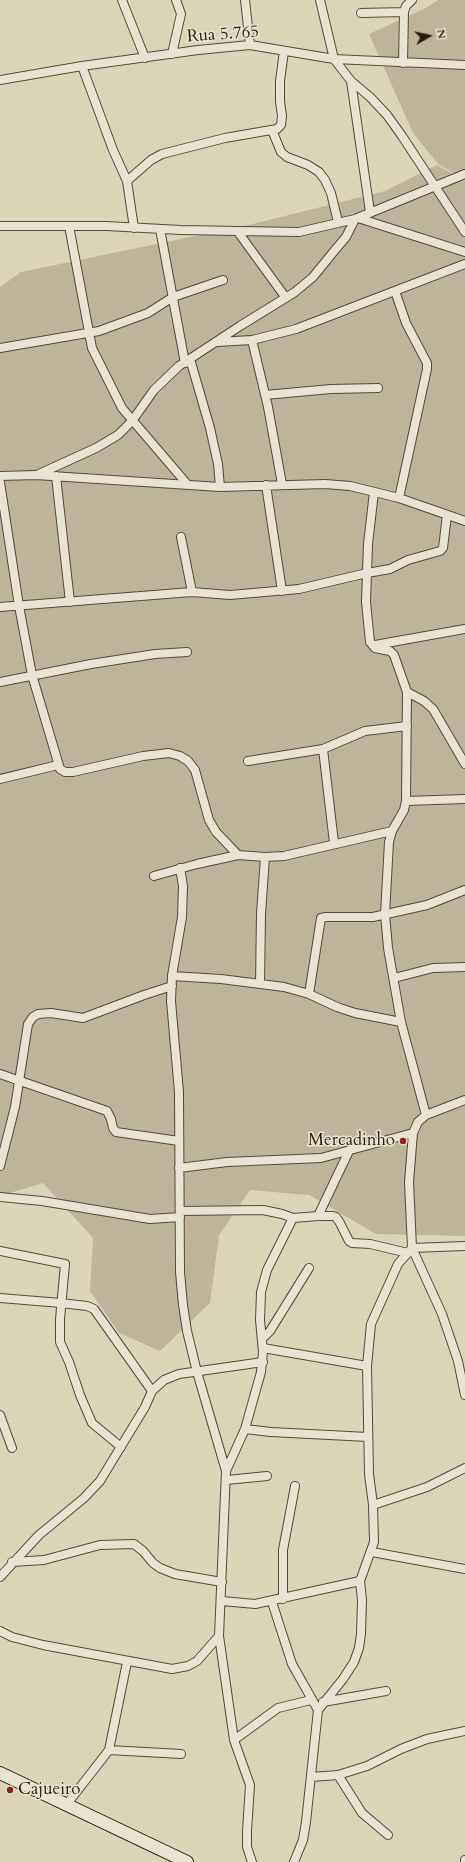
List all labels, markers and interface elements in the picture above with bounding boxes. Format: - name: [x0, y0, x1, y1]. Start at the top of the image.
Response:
- north arrow: [409, 16, 449, 56]
- street label: Rua 5.765: [186, 22, 260, 48]
- text: N: [433, 28, 449, 40]
- place label: Mercadinho: [308, 1131, 395, 1151]
- marker: Mercadinho: [398, 1136, 408, 1146]
- place label: Cajueiro: [18, 1780, 80, 1800]
- marker: Cajueiro: [5, 1785, 15, 1795]

